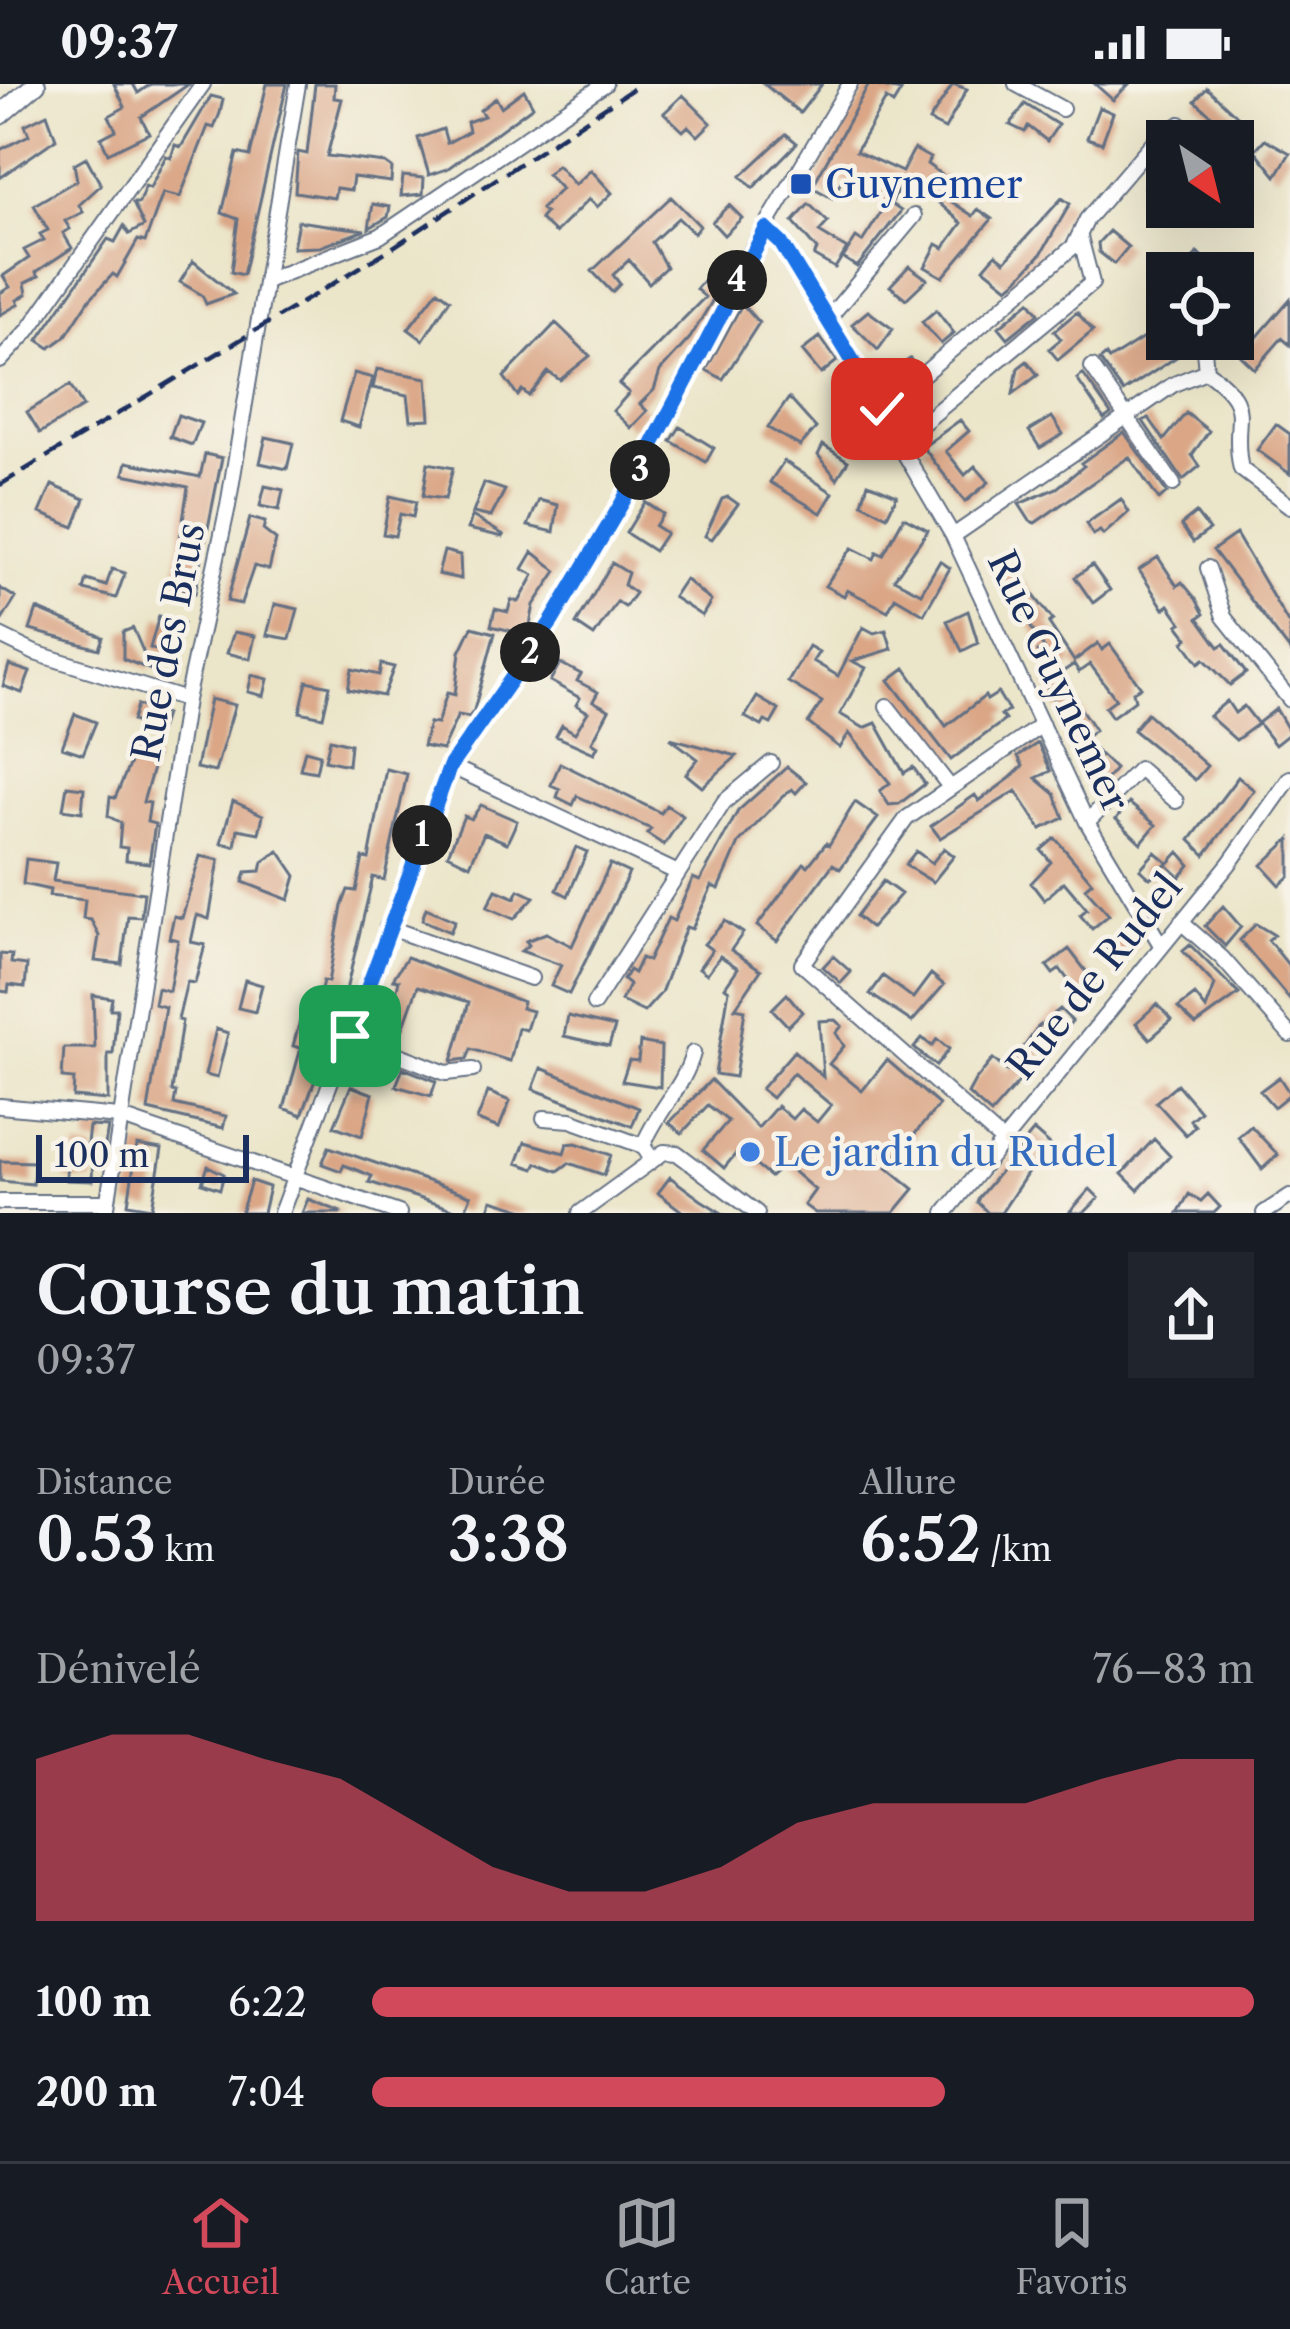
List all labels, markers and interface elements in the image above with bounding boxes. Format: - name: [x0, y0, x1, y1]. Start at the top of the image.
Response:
- text: 09:37: [60, 14, 178, 70]
- north arrow: [1146, 120, 1254, 228]
- map controls: [1146, 120, 1254, 360]
- place label: Guynemer: [825, 160, 1023, 208]
- marker: Guynemer: [788, 171, 814, 197]
- pin: 4: [707, 250, 767, 310]
- button: locate: [1146, 252, 1254, 360]
- text: 4: [727, 259, 747, 300]
- pin: [831, 358, 933, 460]
- icon: check: [849, 376, 915, 442]
- pin: 3: [610, 440, 670, 500]
- text: 3: [631, 449, 649, 490]
- street label: Rue des Brus: [121, 519, 215, 765]
- street label: Rue Guynemer: [978, 543, 1140, 819]
- pin: 2: [500, 622, 560, 682]
- text: 2: [520, 631, 540, 672]
- pin: 1: [392, 805, 452, 865]
- text: 1: [415, 814, 429, 855]
- street label: Rue de Rudel: [997, 864, 1191, 1088]
- pin: [299, 985, 401, 1087]
- icon: arrive: [317, 1003, 383, 1069]
- place label: Le jardin du Rudel: [774, 1128, 1118, 1176]
- scale bar: [36, 1129, 249, 1182]
- text: 100 m: [54, 1135, 149, 1176]
- marker: Le jardin du Rudel: [737, 1139, 763, 1165]
- text: Course du matin: [36, 1250, 584, 1331]
- button: share: [1128, 1252, 1254, 1378]
- text: 09:37: [36, 1336, 135, 1384]
- text: Distance: [36, 1462, 173, 1503]
- text: Durée: [448, 1462, 546, 1503]
- text: Allure: [860, 1462, 956, 1503]
- text: 0.53: [36, 1503, 156, 1577]
- text: 3:38: [448, 1503, 569, 1577]
- text: 6:52: [860, 1503, 981, 1577]
- text: km: [156, 1529, 215, 1570]
- text: /km: [981, 1529, 1052, 1570]
- text: Dénivelé: [36, 1645, 201, 1693]
- text: 76–83 m: [1092, 1645, 1254, 1693]
- text: 100 m: [36, 1978, 152, 2026]
- text: 6:22: [228, 1978, 307, 2026]
- text: 200 m: [36, 2068, 157, 2116]
- text: 7:04: [228, 2068, 305, 2116]
- tab: Accueil: [162, 2190, 280, 2303]
- tab: Carte: [604, 2190, 691, 2303]
- tab: Favoris: [1015, 2190, 1128, 2303]

